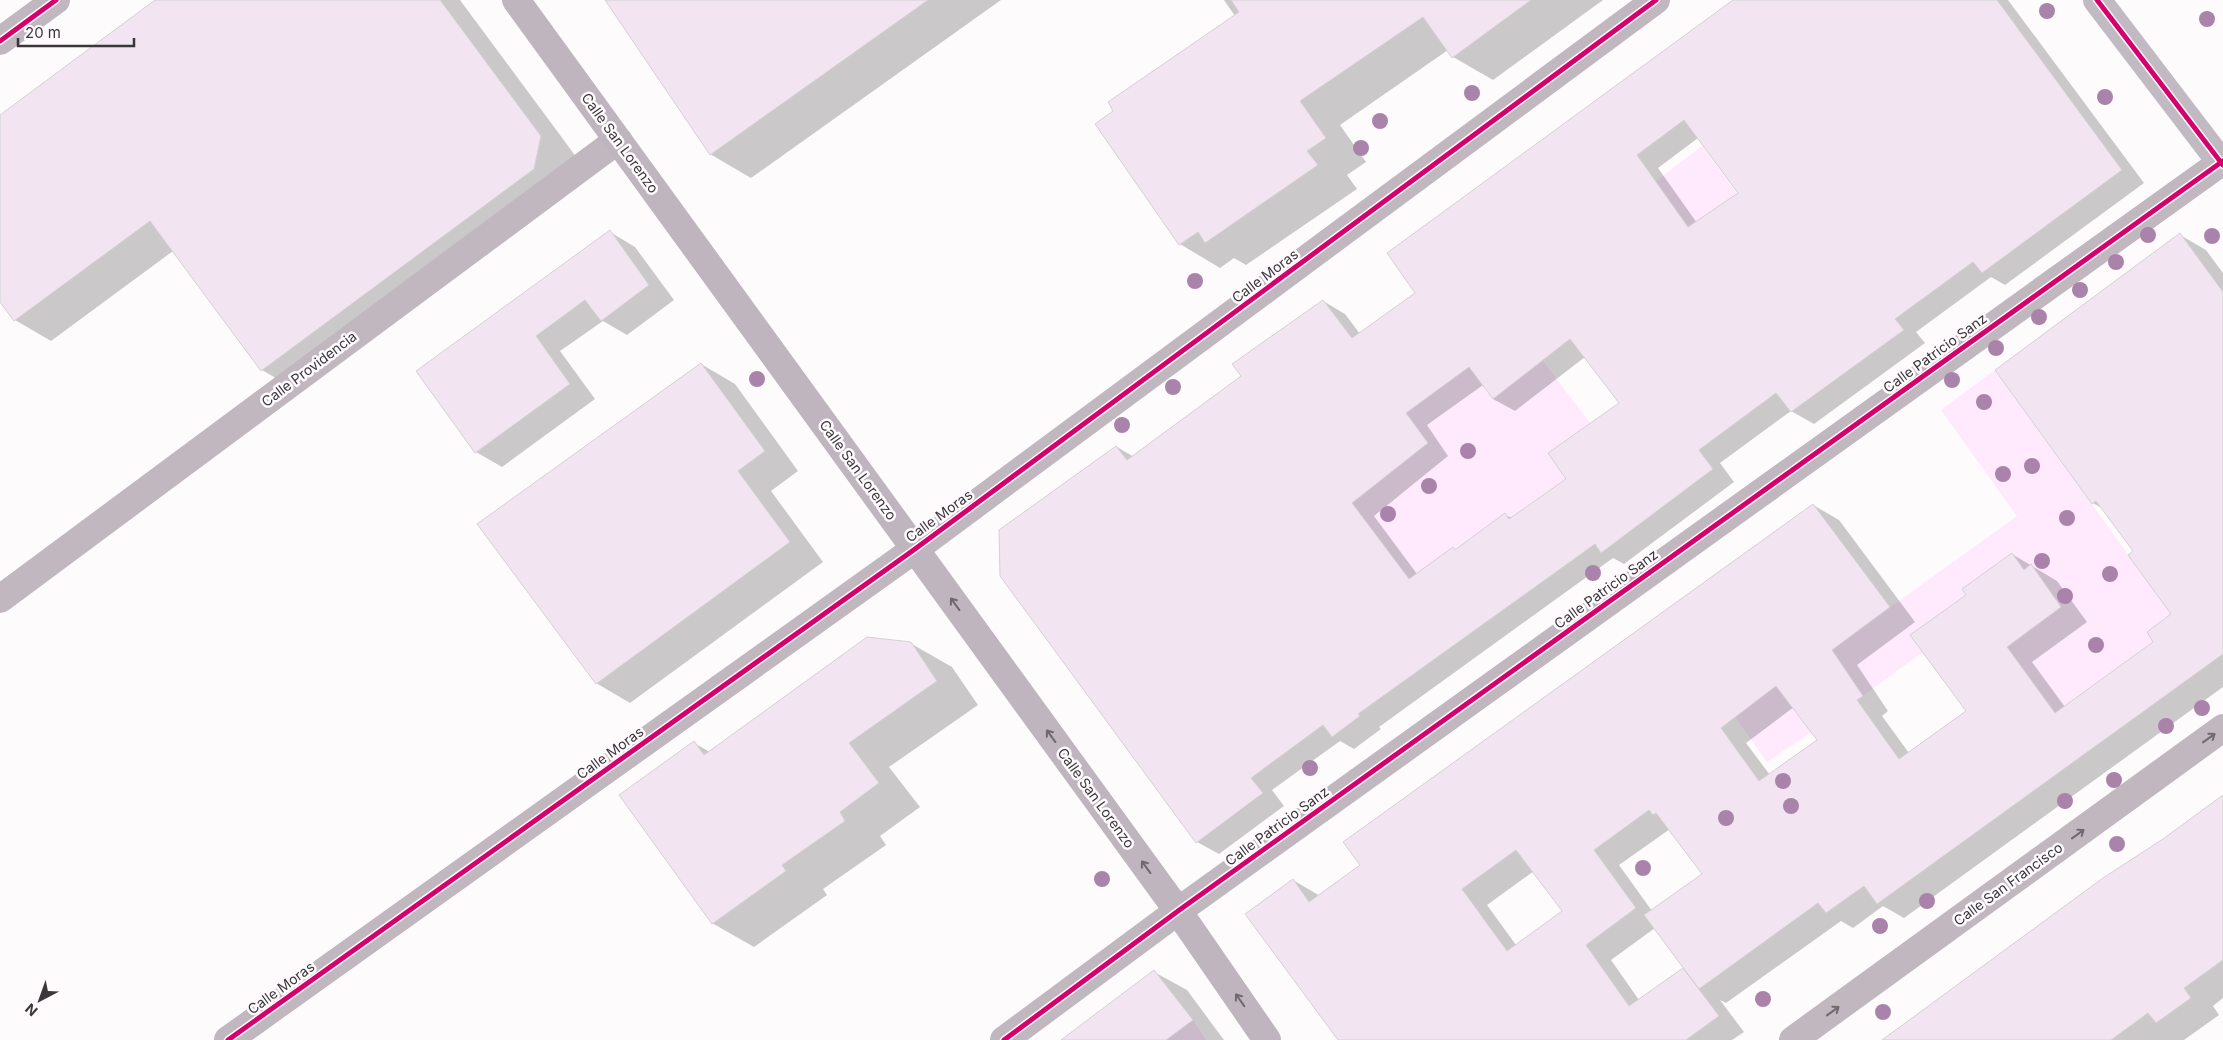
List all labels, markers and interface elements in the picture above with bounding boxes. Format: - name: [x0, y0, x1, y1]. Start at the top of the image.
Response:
- scale bar: [18, 15, 134, 47]
- text: 20 m: [25, 23, 61, 42]
- street label: Calle San Lorenzo: [578, 89, 662, 196]
- street label: Calle Moras: [1228, 245, 1301, 306]
- street label: Calle Patricio Sanz: [1880, 309, 1990, 396]
- street label: Calle Providencia: [258, 327, 360, 410]
- street label: Calle San Lorenzo: [816, 416, 900, 523]
- street label: Calle Moras: [902, 486, 975, 546]
- street label: Calle Patricio Sanz: [1551, 545, 1661, 632]
- one-way arrow: [950, 597, 960, 611]
- street label: Calle Moras: [573, 723, 646, 783]
- one-way arrow: [1045, 730, 1056, 743]
- one-way arrow: [2202, 733, 2215, 744]
- street label: Calle San Lorenzo: [1054, 744, 1138, 851]
- street label: Calle Patricio Sanz: [1222, 782, 1332, 869]
- one-way arrow: [2071, 829, 2085, 839]
- street label: Calle San Francisco: [1950, 838, 2065, 929]
- one-way arrow: [1141, 860, 1151, 874]
- street label: Calle Moras: [244, 958, 317, 1018]
- north arrow: [15, 975, 65, 1025]
- one-way arrow: [1235, 993, 1245, 1007]
- text: N: [22, 1000, 41, 1020]
- one-way arrow: [1826, 1006, 1839, 1017]

